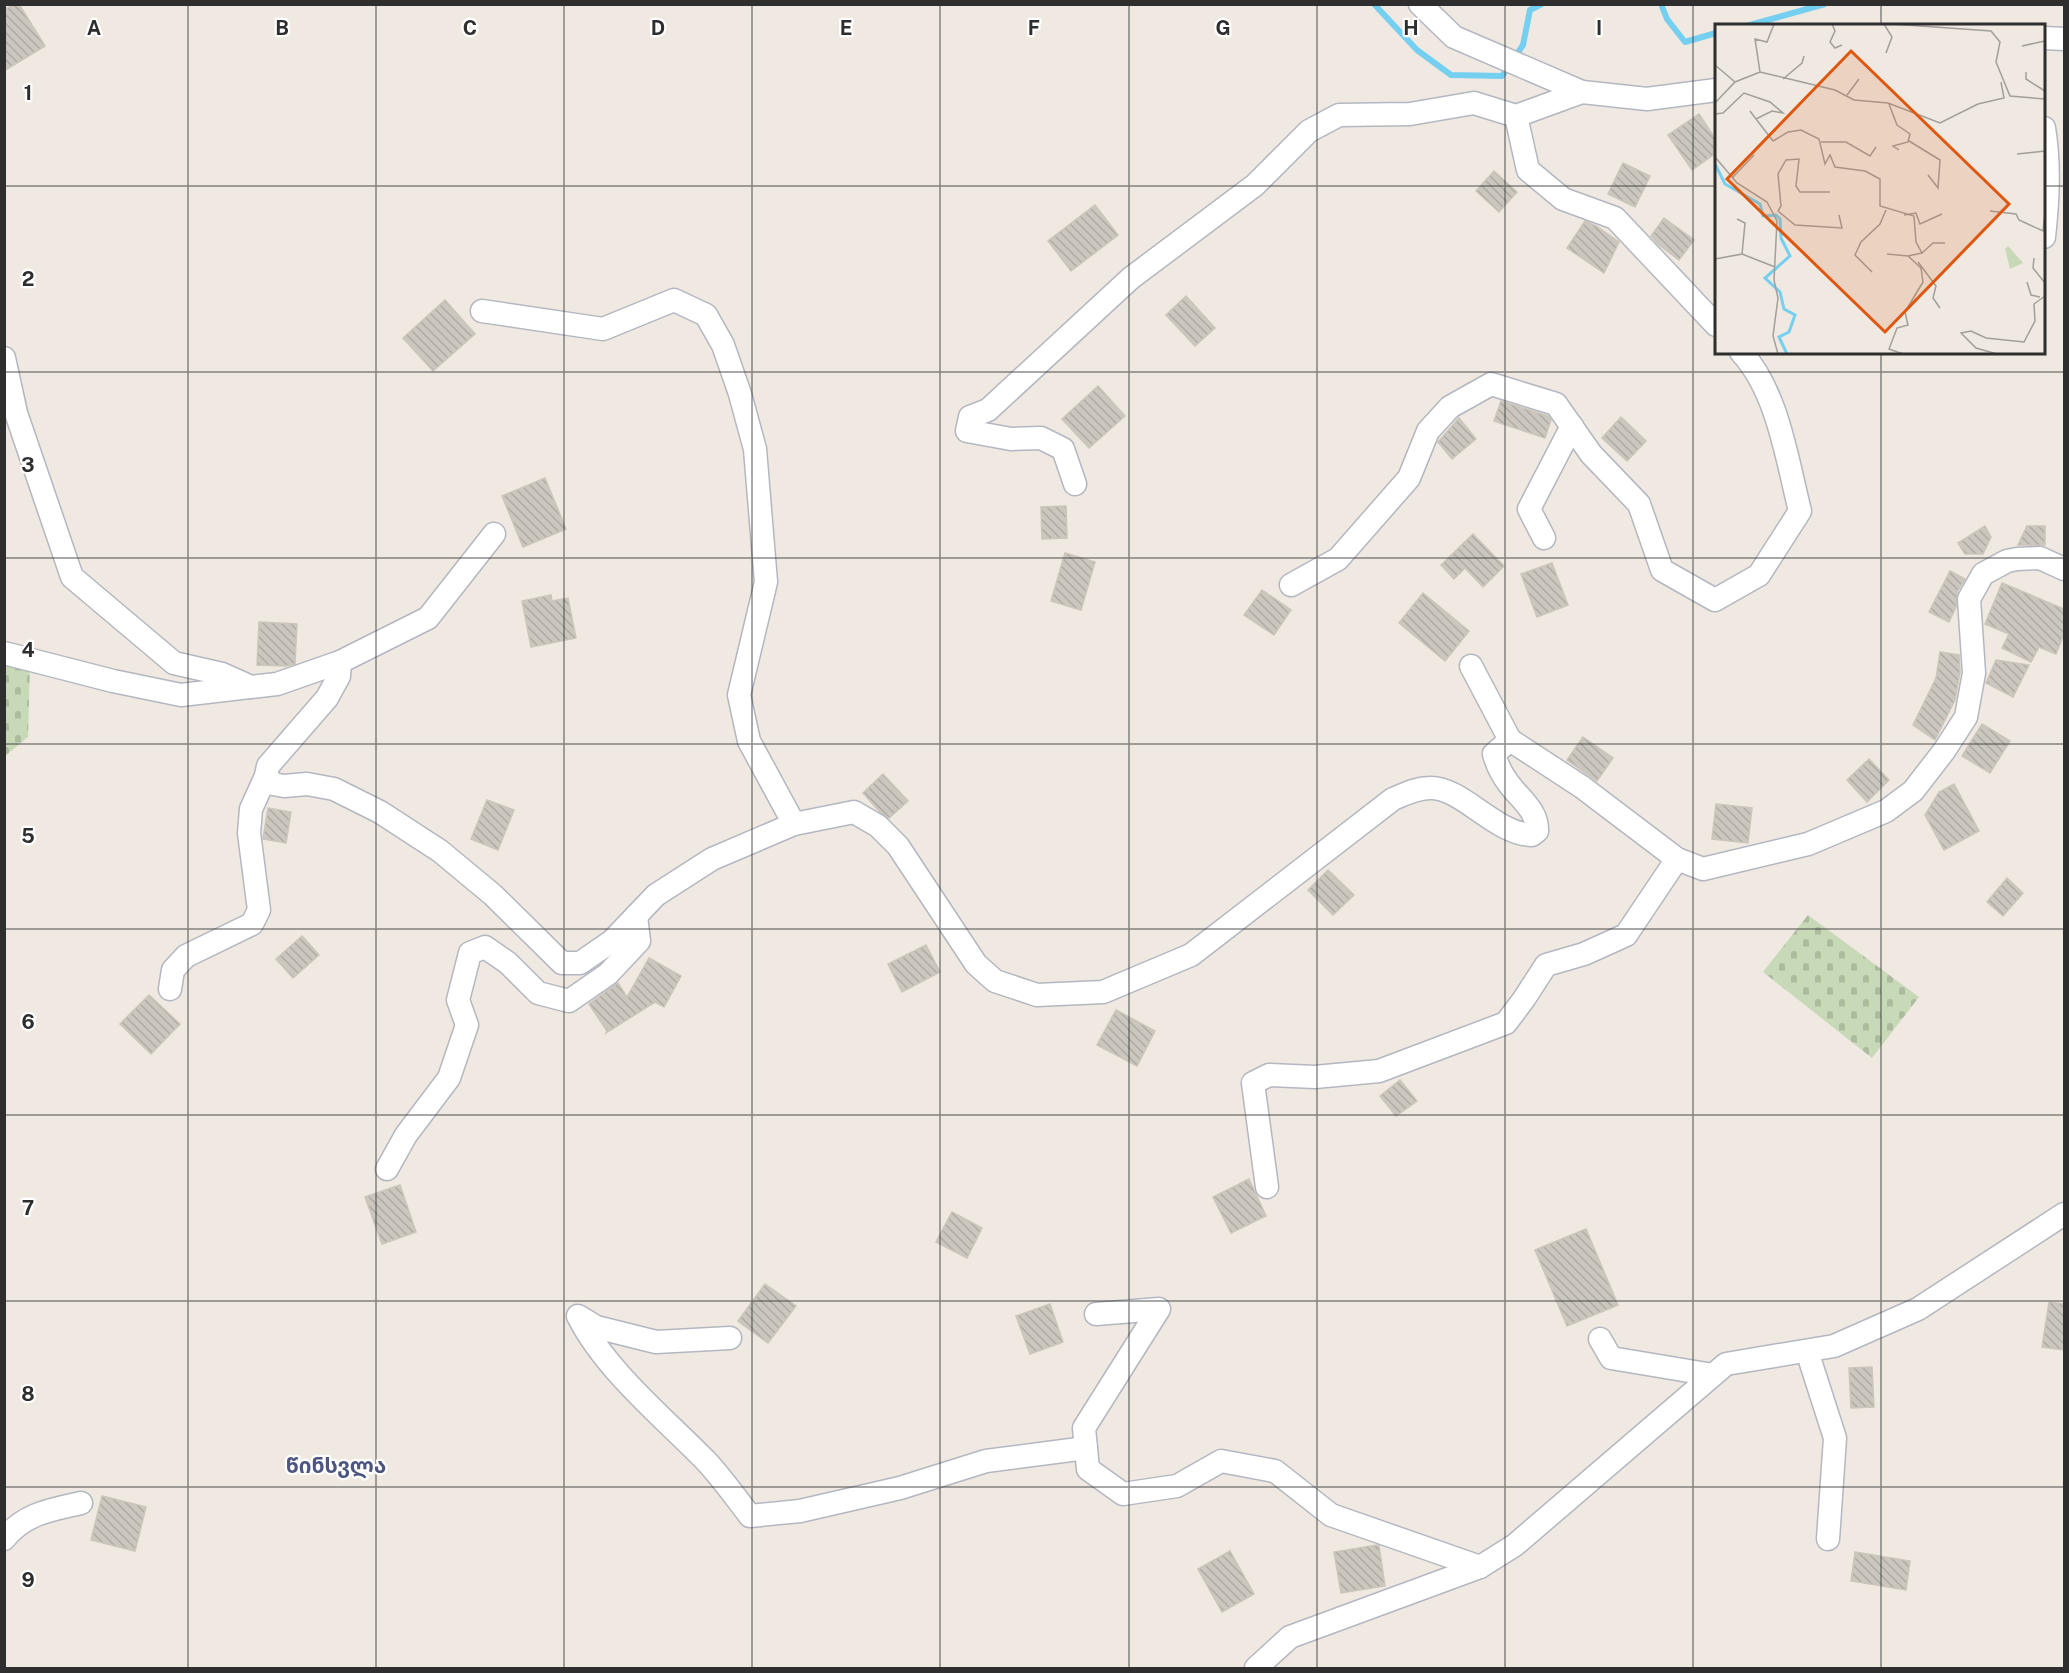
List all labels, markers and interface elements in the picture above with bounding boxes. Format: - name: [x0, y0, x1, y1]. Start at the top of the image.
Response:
- text: A: [87, 16, 101, 40]
- text: B: [275, 16, 289, 40]
- text: C: [463, 16, 477, 40]
- text: D: [651, 16, 665, 40]
- text: E: [840, 16, 852, 40]
- text: F: [1028, 16, 1040, 40]
- text: G: [1215, 16, 1231, 40]
- text: H: [1403, 16, 1419, 40]
- text: I: [1596, 16, 1602, 40]
- inset map: [1715, 24, 2045, 354]
- text: 1: [24, 81, 32, 105]
- text: 2: [22, 267, 34, 291]
- text: 3: [21, 453, 35, 477]
- text: 4: [21, 638, 35, 662]
- text: 5: [21, 824, 35, 848]
- text: 6: [21, 1010, 35, 1034]
- text: 7: [22, 1196, 34, 1220]
- text: 8: [21, 1382, 35, 1406]
- district label: წინსვლა: [286, 1453, 386, 1479]
- text: 9: [21, 1568, 35, 1592]

